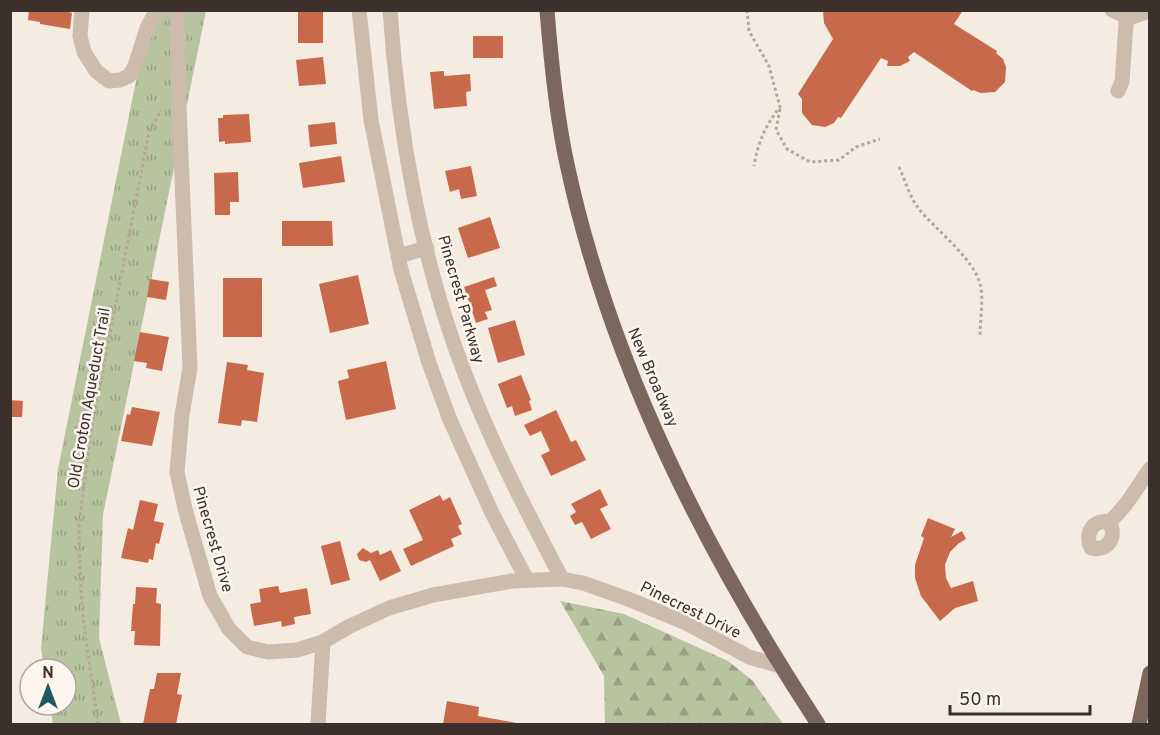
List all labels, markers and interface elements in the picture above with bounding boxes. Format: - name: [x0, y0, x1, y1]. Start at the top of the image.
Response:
- street label: Pinecrest Parkway: [432, 233, 488, 366]
- street label: Old Croton Aqueduct Trail: [64, 306, 116, 490]
- street label: New Broadway: [622, 325, 682, 431]
- street label: Pinecrest Drive: [187, 484, 237, 595]
- street label: Pinecrest Drive: [636, 578, 744, 644]
- north arrow: [18, 657, 78, 717]
- text: N: [42, 664, 54, 684]
- scale bar: [950, 678, 1090, 716]
- text: 50 m: [959, 689, 1001, 712]

